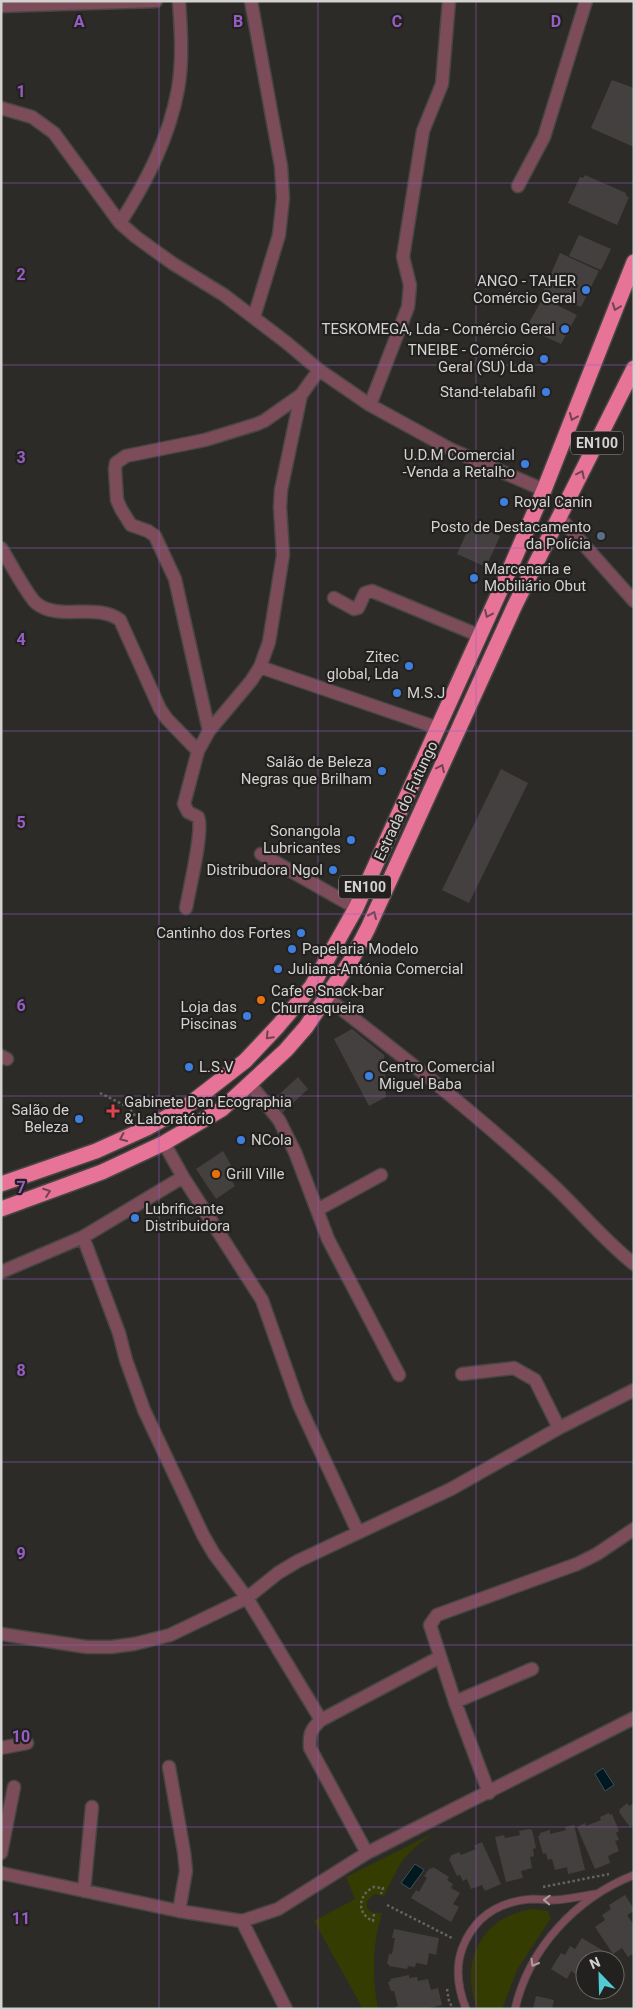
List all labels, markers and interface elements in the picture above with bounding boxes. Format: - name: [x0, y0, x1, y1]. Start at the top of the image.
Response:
- text: A: [74, 12, 85, 31]
- text: B: [233, 12, 243, 31]
- text: C: [392, 12, 402, 31]
- text: D: [551, 12, 561, 31]
- text: 1: [16, 82, 26, 101]
- text: 2: [16, 265, 26, 284]
- place label: ANGO - TAHER Comércio Geral: [473, 272, 576, 307]
- marker: ANGO - TAHER Comércio Geral: [580, 284, 592, 296]
- one-way arrow: [612, 302, 622, 311]
- place label: TESKOMEGA, Lda - Comércio Geral: [322, 320, 555, 338]
- marker: TESKOMEGA, Lda - Comércio Geral: [559, 323, 571, 335]
- place label: TNEIBE - Comércio Geral (SU) Lda: [408, 341, 534, 376]
- marker: TNEIBE - Comércio Geral (SU) Lda: [538, 353, 550, 365]
- place label: Stand-telabafil: [440, 383, 536, 401]
- marker: Stand-telabafil: [540, 386, 552, 398]
- one-way arrow: [568, 412, 579, 421]
- road number: EN100: [571, 432, 623, 454]
- place label: U.D.M Comercial -Venda a Retalho: [402, 446, 515, 481]
- text: 3: [16, 448, 26, 467]
- marker: U.D.M Comercial -Venda a Retalho: [519, 458, 531, 470]
- one-way arrow: [575, 470, 586, 479]
- place label: Royal Canin: [514, 493, 592, 511]
- marker: Royal Canin: [498, 496, 510, 508]
- place label: Posto de Destacamento da Polícia: [431, 518, 591, 553]
- marker: Posto de Destacamento da Polícia: [595, 530, 607, 542]
- place label: Marcenaria e Mobiliário Obut: [484, 560, 586, 595]
- marker: Marcenaria e Mobiliário Obut: [468, 572, 480, 584]
- one-way arrow: [483, 609, 494, 618]
- text: 4: [16, 630, 26, 649]
- place label: Zitec global, Lda: [327, 648, 399, 683]
- marker: Zitec global, Lda: [403, 660, 415, 672]
- place label: M.S.J: [407, 684, 445, 702]
- marker: M.S.J: [391, 687, 403, 699]
- street label: Estrada do Futungo: [370, 738, 442, 864]
- place label: Salão de Beleza Negras que Brilham: [241, 753, 372, 788]
- one-way arrow: [435, 764, 445, 773]
- marker: Salão de Beleza Negras que Brilham: [376, 765, 388, 777]
- text: 5: [16, 813, 26, 832]
- place label: Sonangola Lubricantes: [263, 822, 341, 857]
- marker: Sonangola Lubricantes: [345, 834, 357, 846]
- place label: Distribudora Ngol: [206, 861, 323, 879]
- marker: Distribudora Ngol: [327, 864, 339, 876]
- road number: EN100: [339, 876, 391, 899]
- one-way arrow: [367, 911, 378, 920]
- place label: Cantinho dos Fortes: [156, 924, 291, 942]
- marker: Cantinho dos Fortes: [295, 927, 307, 939]
- place label: Papelaria Modelo: [302, 940, 419, 958]
- marker: Papelaria Modelo: [286, 943, 298, 955]
- place label: Juliana-Antónia Comercial: [288, 960, 463, 978]
- marker: Juliana-Antónia Comercial: [272, 963, 284, 975]
- place label: Cafe e Snack-bar Churrasqueira: [271, 982, 384, 1017]
- marker: Cafe e Snack-bar Churrasqueira: [255, 994, 267, 1006]
- text: 6: [16, 996, 26, 1015]
- place label: Loja das Piscinas: [180, 998, 237, 1033]
- marker: Loja das Piscinas: [241, 1010, 253, 1022]
- one-way arrow: [266, 1030, 275, 1039]
- place label: L.S.V: [199, 1058, 234, 1076]
- place label: Centro Comercial Miguel Baba: [379, 1058, 495, 1093]
- marker: L.S.V: [183, 1061, 195, 1073]
- marker: Centro Comercial Miguel Baba: [363, 1070, 375, 1082]
- place label: Gabinete Dan Ecographia & Laboratório: [124, 1093, 292, 1128]
- place label: Salão de Beleza: [11, 1101, 69, 1136]
- marker: Gabinete Dan Ecographia & Laboratório: [106, 1104, 120, 1118]
- marker: Salão de Beleza: [73, 1113, 85, 1125]
- place label: NCola: [251, 1131, 292, 1149]
- one-way arrow: [119, 1132, 128, 1143]
- marker: NCola: [235, 1134, 247, 1146]
- place label: Grill Ville: [226, 1165, 284, 1183]
- marker: Grill Ville: [210, 1168, 222, 1180]
- text: 7: [16, 1178, 26, 1197]
- one-way arrow: [42, 1188, 51, 1198]
- place label: Lubrificante Distribuidora: [145, 1200, 230, 1235]
- marker: Lubrificante Distribuidora: [129, 1212, 141, 1224]
- text: 8: [16, 1361, 26, 1380]
- text: 9: [16, 1544, 26, 1563]
- text: 10: [12, 1727, 30, 1746]
- one-way arrow: [542, 1894, 550, 1905]
- text: 11: [12, 1909, 30, 1928]
- north arrow: [575, 1950, 625, 2000]
- text: N: [587, 1954, 603, 1972]
- one-way arrow: [530, 1958, 540, 1967]

